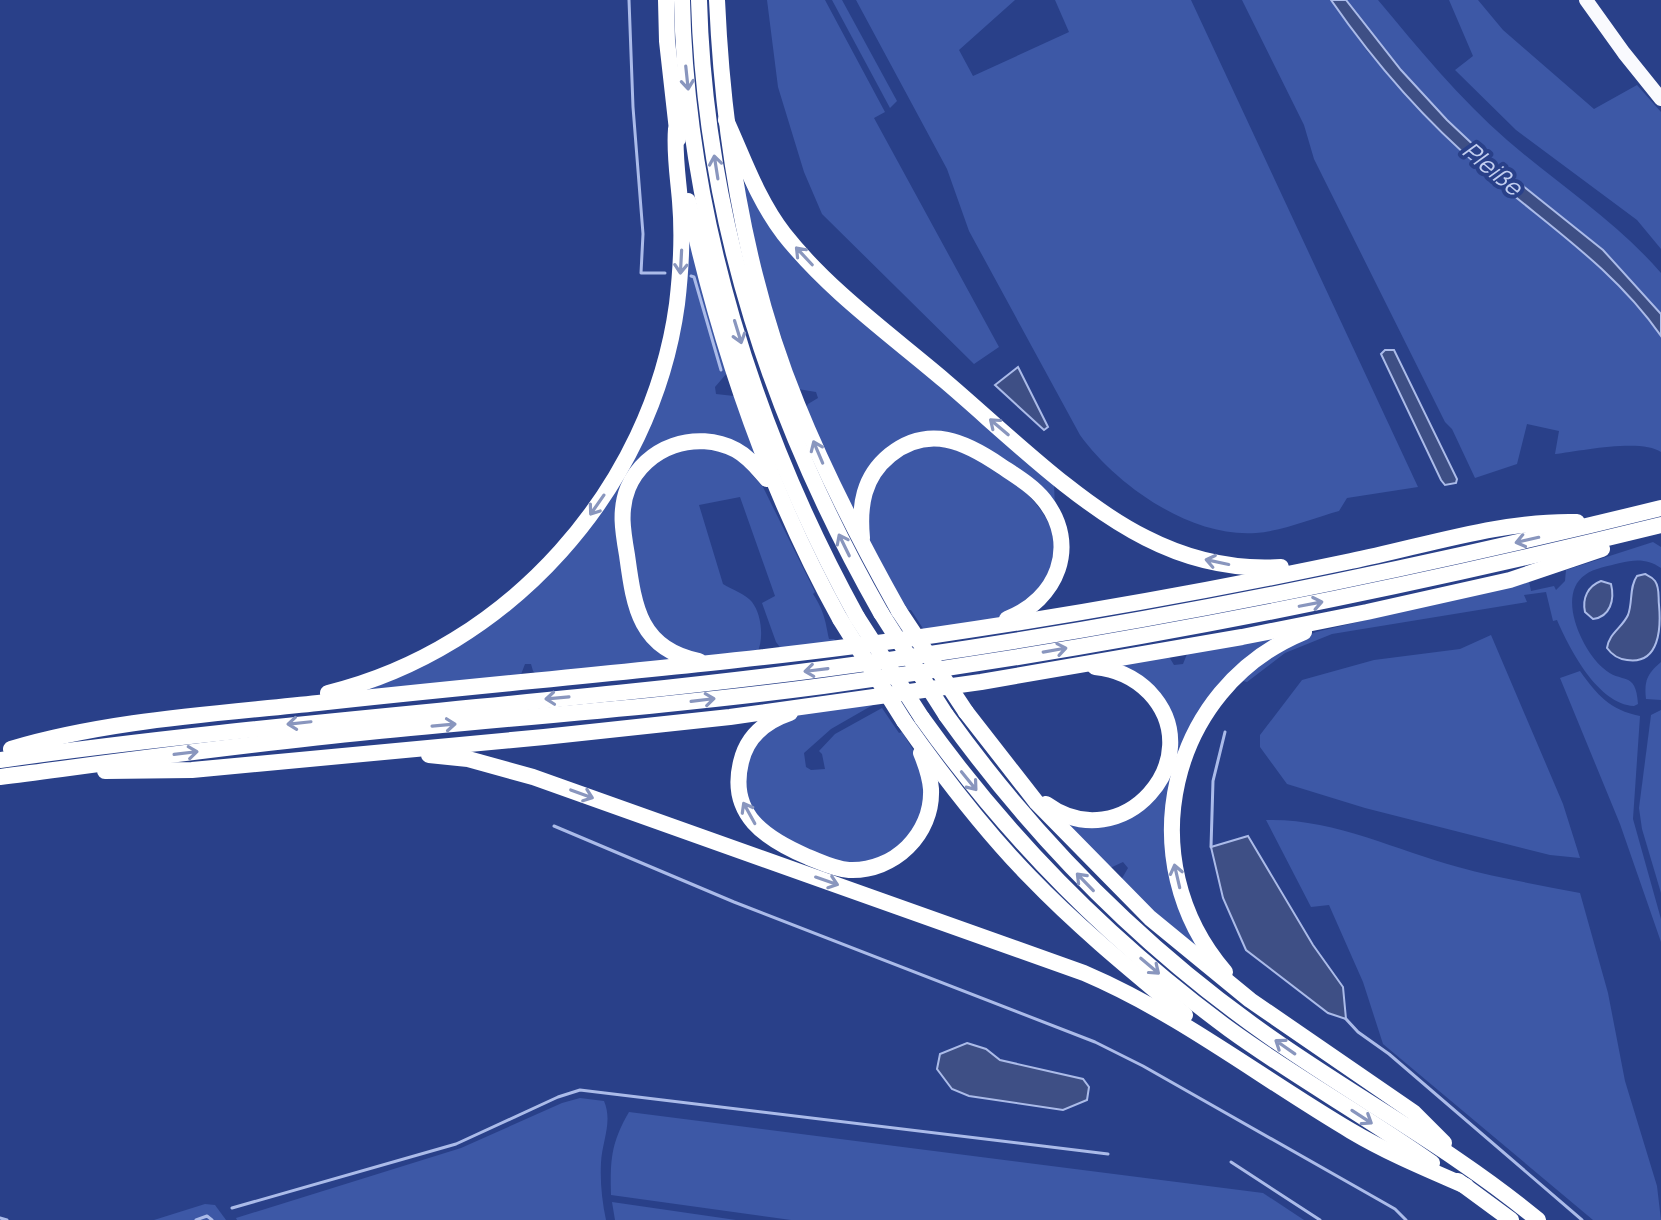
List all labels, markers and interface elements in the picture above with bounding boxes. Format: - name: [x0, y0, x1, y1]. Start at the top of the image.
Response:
- one-way arrow: [680, 64, 695, 91]
- water label: Pleiße: [1456, 133, 1531, 204]
- one-way arrow: [708, 155, 723, 181]
- one-way arrow: [795, 246, 813, 266]
- one-way arrow: [673, 248, 688, 275]
- one-way arrow: [731, 319, 746, 345]
- one-way arrow: [989, 418, 1009, 436]
- one-way arrow: [809, 440, 824, 465]
- one-way arrow: [589, 493, 605, 515]
- one-way arrow: [835, 533, 851, 557]
- one-way arrow: [1515, 534, 1540, 549]
- one-way arrow: [1205, 554, 1230, 569]
- one-way arrow: [1298, 596, 1323, 611]
- one-way arrow: [1042, 642, 1067, 657]
- one-way arrow: [804, 663, 829, 678]
- one-way arrow: [545, 691, 571, 706]
- one-way arrow: [690, 692, 715, 707]
- one-way arrow: [286, 715, 313, 730]
- one-way arrow: [430, 718, 457, 733]
- one-way arrow: [173, 745, 198, 760]
- one-way arrow: [960, 770, 977, 791]
- one-way arrow: [569, 788, 594, 802]
- one-way arrow: [740, 802, 756, 825]
- one-way arrow: [1169, 864, 1184, 890]
- one-way arrow: [1077, 872, 1095, 892]
- one-way arrow: [814, 875, 839, 889]
- one-way arrow: [1140, 957, 1160, 975]
- one-way arrow: [1274, 1039, 1296, 1055]
- one-way arrow: [1350, 1109, 1372, 1126]

